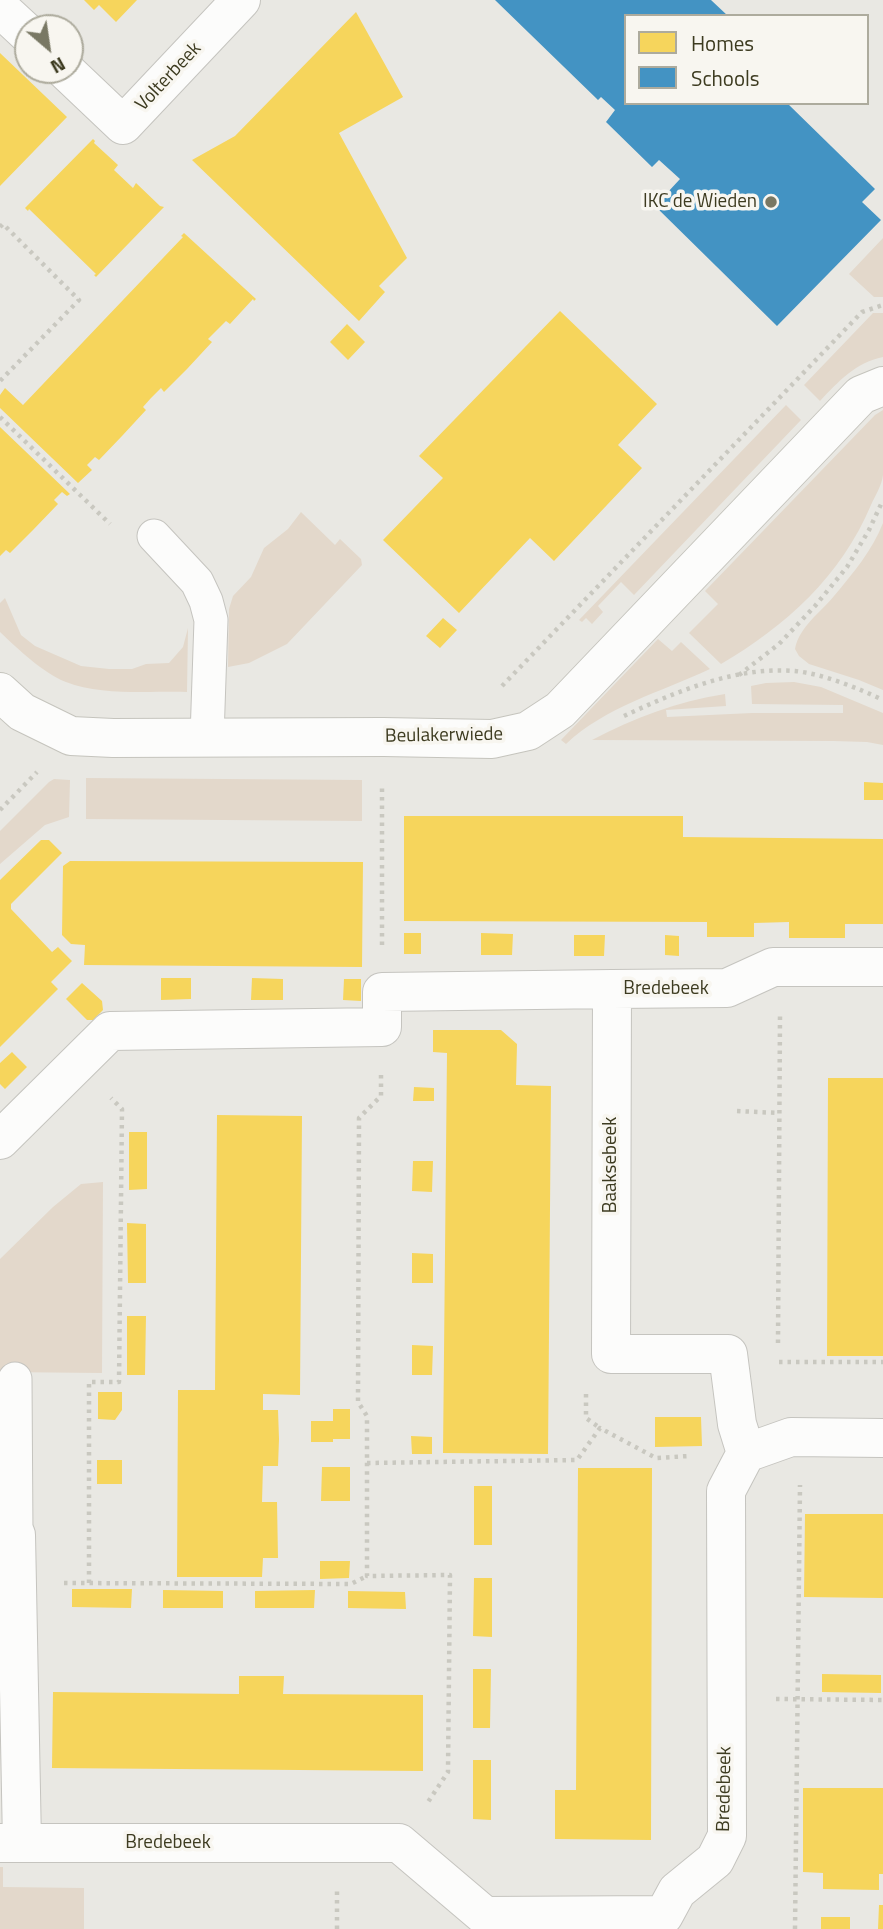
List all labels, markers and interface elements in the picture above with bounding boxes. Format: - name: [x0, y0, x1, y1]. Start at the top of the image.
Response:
- north arrow: [14, 14, 84, 84]
- legend: [624, 14, 869, 105]
- text: Homes: [691, 27, 754, 59]
- street label: Volterbeek: [131, 38, 207, 116]
- text: N: [46, 50, 71, 82]
- text: Schools: [691, 62, 760, 94]
- place label: IKC de Wieden: [643, 191, 757, 213]
- marker: IKC de Wieden: [763, 194, 779, 210]
- street label: Beulakerwiede: [385, 724, 503, 748]
- street label: Bredebeek: [623, 978, 709, 1000]
- street label: Baaksebeek: [600, 1117, 622, 1213]
- street label: Bredebeek: [713, 1746, 737, 1832]
- street label: Bredebeek: [125, 1832, 211, 1854]

